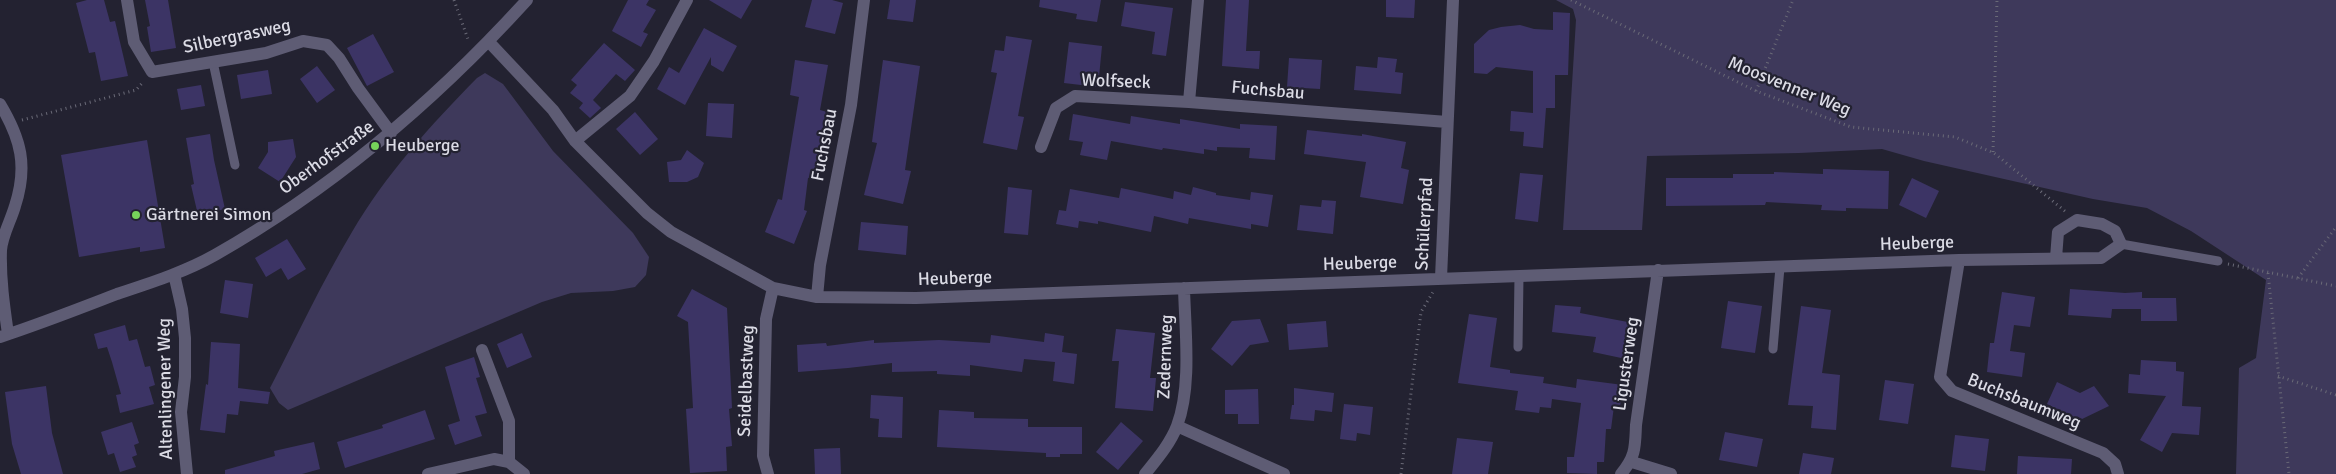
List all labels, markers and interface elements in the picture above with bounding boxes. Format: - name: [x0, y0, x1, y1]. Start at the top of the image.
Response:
- street label: Silbergrasweg: [181, 15, 293, 59]
- street label: Moosvenner Weg: [1724, 53, 1854, 121]
- street label: Wolfseck: [1081, 70, 1151, 94]
- street label: Fuchsbau: [1231, 77, 1305, 105]
- street label: Fuchsbau: [807, 107, 843, 183]
- street label: Oberhofstraße: [275, 116, 379, 200]
- place label: Heuberge: [385, 135, 459, 157]
- marker: Heuberge: [369, 140, 381, 152]
- street label: Schülerpfad: [1412, 177, 1438, 271]
- place label: Gärtnerei Simon: [146, 204, 271, 226]
- marker: Gärtnerei Simon: [130, 209, 142, 221]
- street label: Heuberge: [1879, 232, 1955, 256]
- street label: Heuberge: [1322, 252, 1398, 276]
- street label: Heuberge: [917, 267, 993, 291]
- street label: Zedernweg: [1154, 314, 1178, 400]
- street label: Ligusterweg: [1610, 316, 1644, 412]
- street label: Altenlingener Weg: [154, 318, 178, 460]
- street label: Seidelbastweg: [734, 325, 760, 437]
- street label: Buchsbaumweg: [1964, 369, 2084, 435]

